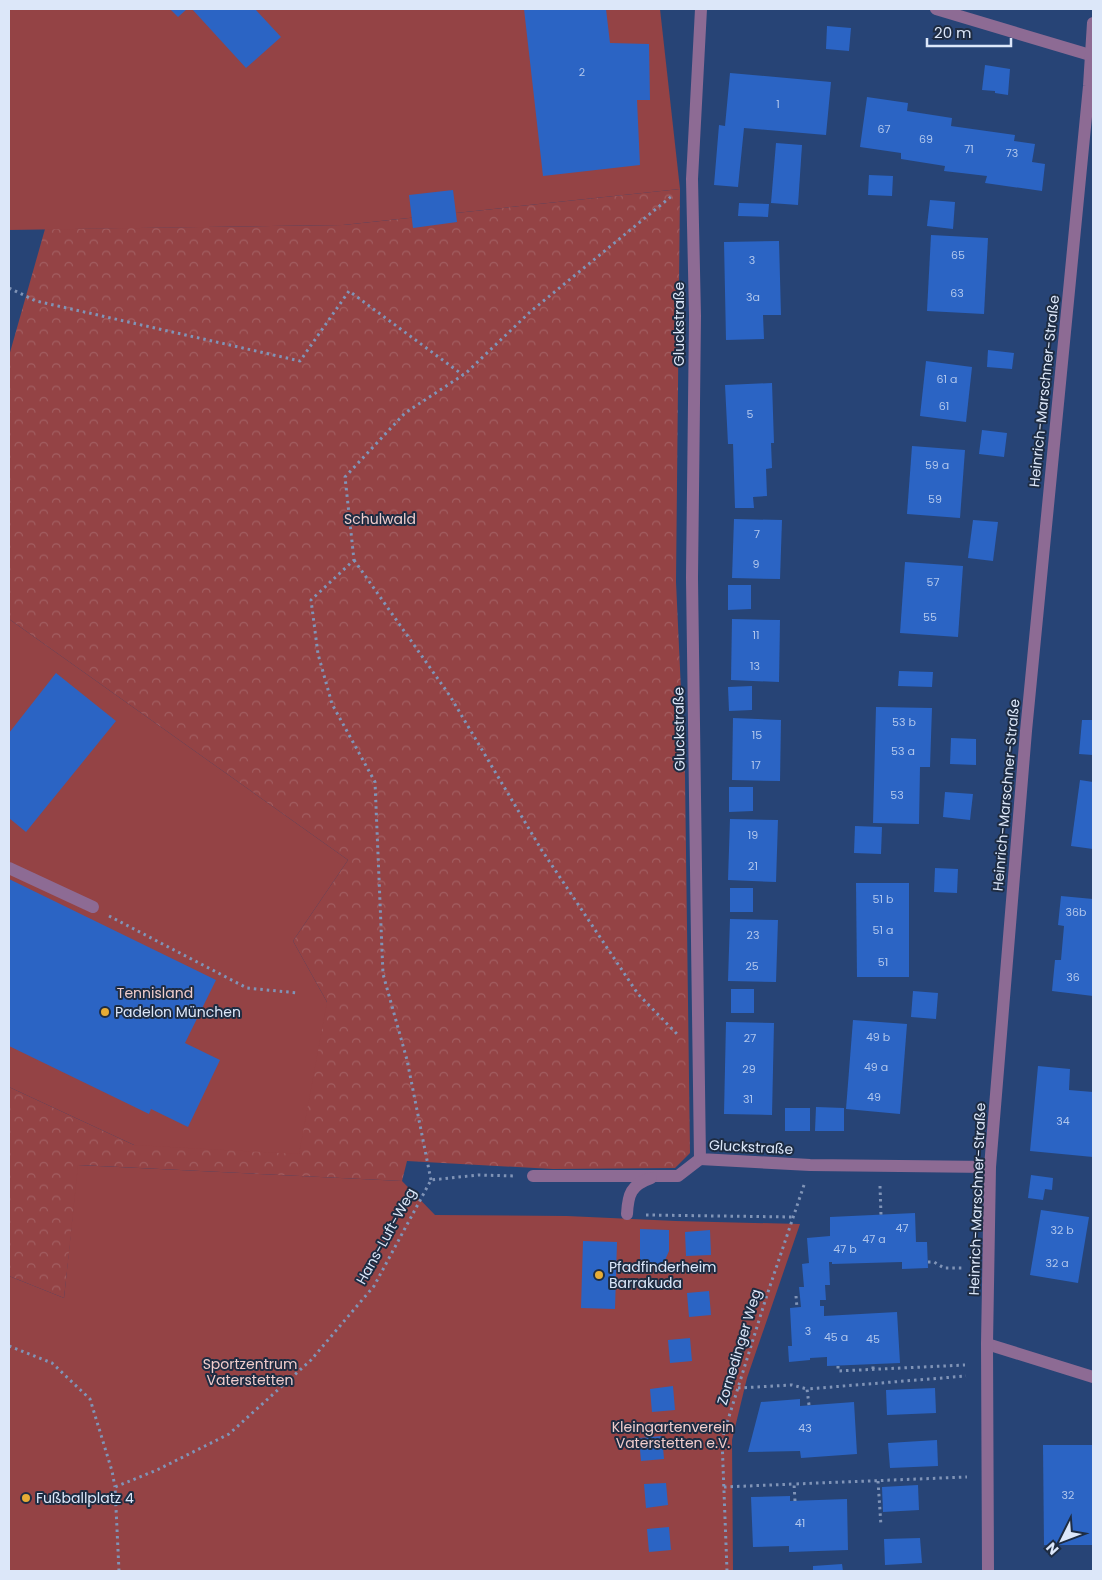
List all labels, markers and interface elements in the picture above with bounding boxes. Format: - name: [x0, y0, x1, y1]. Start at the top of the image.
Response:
- scale bar: [927, 15, 1011, 47]
- text: 20 m: [934, 22, 972, 43]
- house number: 2: [579, 64, 585, 80]
- house number: 1: [776, 96, 780, 112]
- house number: 67: [878, 121, 891, 137]
- house number: 69: [919, 131, 933, 147]
- house number: 71: [964, 141, 974, 157]
- house number: 73: [1006, 145, 1018, 161]
- house number: 65: [951, 247, 965, 263]
- house number: 3: [749, 252, 755, 268]
- street label: Gluckstraße: [669, 282, 689, 366]
- house number: 63: [950, 285, 964, 301]
- house number: 3a: [746, 289, 760, 305]
- street label: Heinrich-Marschner-Straße: [1024, 294, 1064, 488]
- house number: 61 a: [937, 371, 957, 387]
- house number: 61: [939, 398, 949, 414]
- house number: 5: [747, 406, 754, 422]
- house number: 59 a: [925, 457, 949, 473]
- house number: 59: [928, 491, 942, 507]
- park label: Schulwald: [344, 509, 416, 529]
- house number: 7: [754, 526, 760, 542]
- house number: 9: [753, 556, 760, 572]
- house number: 57: [927, 574, 939, 590]
- house number: 55: [923, 609, 937, 625]
- house number: 11: [752, 627, 760, 643]
- house number: 13: [750, 658, 760, 674]
- street label: Gluckstraße: [668, 686, 690, 771]
- street label: Heinrich-Marschner-Straße: [988, 698, 1024, 892]
- house number: 53 b: [892, 714, 916, 730]
- house number: 15: [752, 727, 762, 743]
- house number: 53 a: [891, 743, 915, 759]
- house number: 17: [751, 757, 761, 773]
- house number: 53: [890, 787, 904, 803]
- house number: 19: [748, 827, 758, 843]
- house number: 21: [748, 858, 758, 874]
- house number: 51 b: [873, 891, 893, 907]
- house number: 36b: [1066, 904, 1086, 920]
- house number: 51 a: [873, 922, 893, 938]
- house number: 23: [747, 927, 759, 943]
- house number: 51: [878, 954, 888, 970]
- house number: 25: [745, 958, 759, 974]
- house number: 36: [1066, 969, 1080, 985]
- park label: Tennisland: [117, 983, 193, 1003]
- place label: Padelon München: [115, 1002, 241, 1022]
- marker: Padelon München: [99, 1006, 111, 1018]
- house number: 49 b: [866, 1029, 890, 1045]
- house number: 27: [744, 1030, 756, 1046]
- house number: 49 a: [864, 1059, 888, 1075]
- house number: 29: [742, 1061, 756, 1077]
- house number: 49: [867, 1089, 881, 1105]
- house number: 31: [743, 1091, 753, 1107]
- street label: Heinrich-Marschner-Straße: [964, 1102, 990, 1296]
- house number: 34: [1056, 1113, 1070, 1129]
- street label: Gluckstraße: [708, 1135, 794, 1159]
- street label: Hans-Luft-Weg: [351, 1184, 421, 1288]
- house number: 47: [896, 1220, 908, 1236]
- house number: 32 b: [1050, 1222, 1074, 1238]
- house number: 47 a: [862, 1231, 886, 1247]
- house number: 47 b: [833, 1241, 857, 1257]
- house number: 32 a: [1045, 1255, 1069, 1271]
- place label: Pfadfinderheim Barrakuda: [609, 1257, 717, 1293]
- marker: Pfadfinderheim Barrakuda: [593, 1269, 605, 1281]
- street label: Zornedinger Weg: [712, 1287, 766, 1407]
- house number: 3: [805, 1323, 811, 1339]
- house number: 45 a: [824, 1329, 848, 1345]
- house number: 45: [866, 1331, 880, 1347]
- park label: Sportzentrum Vaterstetten: [203, 1354, 297, 1390]
- park label: Kleingartenverein Vaterstetten e.V.: [612, 1417, 734, 1453]
- house number: 43: [798, 1420, 812, 1436]
- house number: 32: [1062, 1487, 1074, 1503]
- place label: Fußballplatz 4: [36, 1488, 134, 1508]
- marker: Fußballplatz 4: [20, 1492, 32, 1504]
- house number: 41: [795, 1515, 805, 1531]
- north arrow: [1037, 1515, 1087, 1565]
- text: N: [1041, 1538, 1063, 1559]

